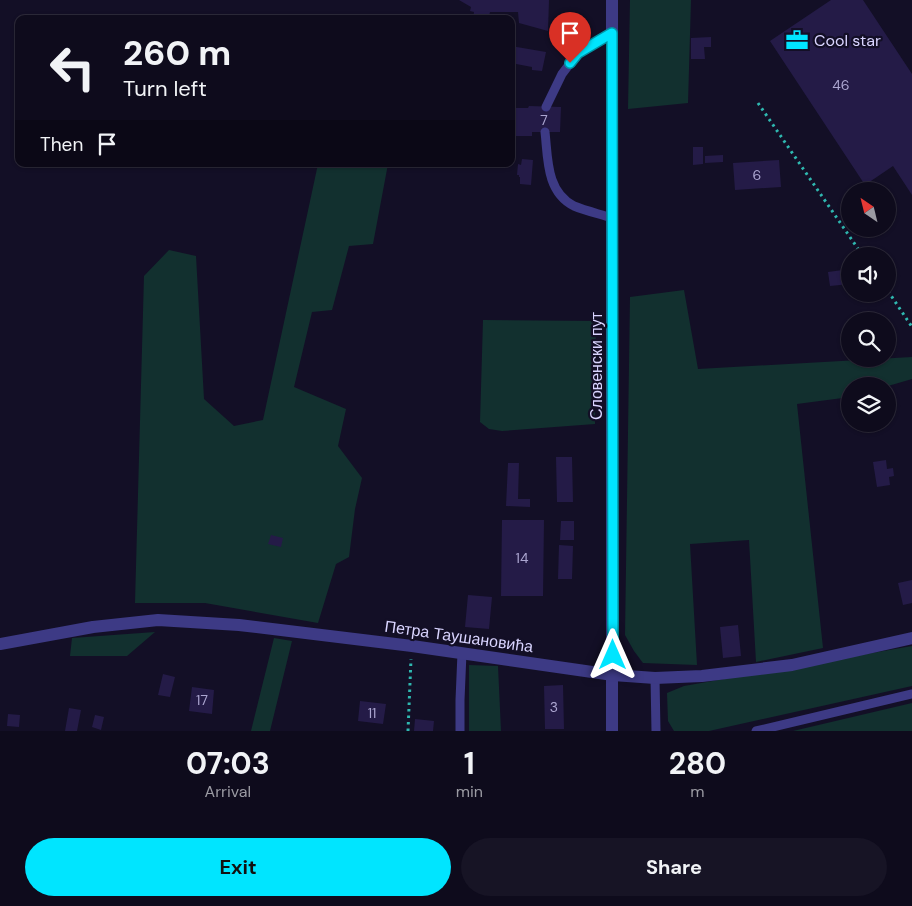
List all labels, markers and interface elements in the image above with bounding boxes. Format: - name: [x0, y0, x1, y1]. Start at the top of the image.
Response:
- pin: [549, 12, 591, 63]
- icon: arrive: [556, 19, 584, 47]
- office icon: Cool star: [784, 27, 810, 53]
- text: 260 m: [123, 30, 231, 76]
- place label: Cool star: [814, 30, 881, 51]
- icon: left: [40, 35, 105, 100]
- text: Turn left: [123, 74, 207, 103]
- house number: 46: [832, 76, 850, 94]
- house number: 7: [540, 111, 548, 129]
- icon: arrive: [93, 130, 121, 158]
- text: Then: [40, 132, 83, 157]
- house number: 6: [753, 166, 761, 184]
- north arrow: [841, 182, 896, 238]
- map controls: [841, 182, 896, 432]
- button: sound: [841, 247, 896, 302]
- street label: Словенски пут: [586, 311, 607, 420]
- button: search: [841, 312, 896, 367]
- button: layers: [841, 377, 896, 432]
- house number: 14: [516, 549, 529, 567]
- street label: Петра Таушановића: [383, 616, 535, 657]
- position arrow: [586, 628, 638, 680]
- house number: 17: [196, 691, 208, 709]
- house number: 3: [550, 698, 558, 716]
- house number: 11: [368, 704, 376, 722]
- text: 07:03: [186, 744, 270, 783]
- text: 1: [464, 744, 475, 783]
- text: 280: [669, 744, 726, 783]
- text: Arrival: [205, 781, 251, 802]
- text: min: [456, 781, 483, 802]
- text: m: [690, 781, 705, 802]
- button: Exit: [25, 838, 451, 896]
- button: Share: [461, 838, 887, 896]

